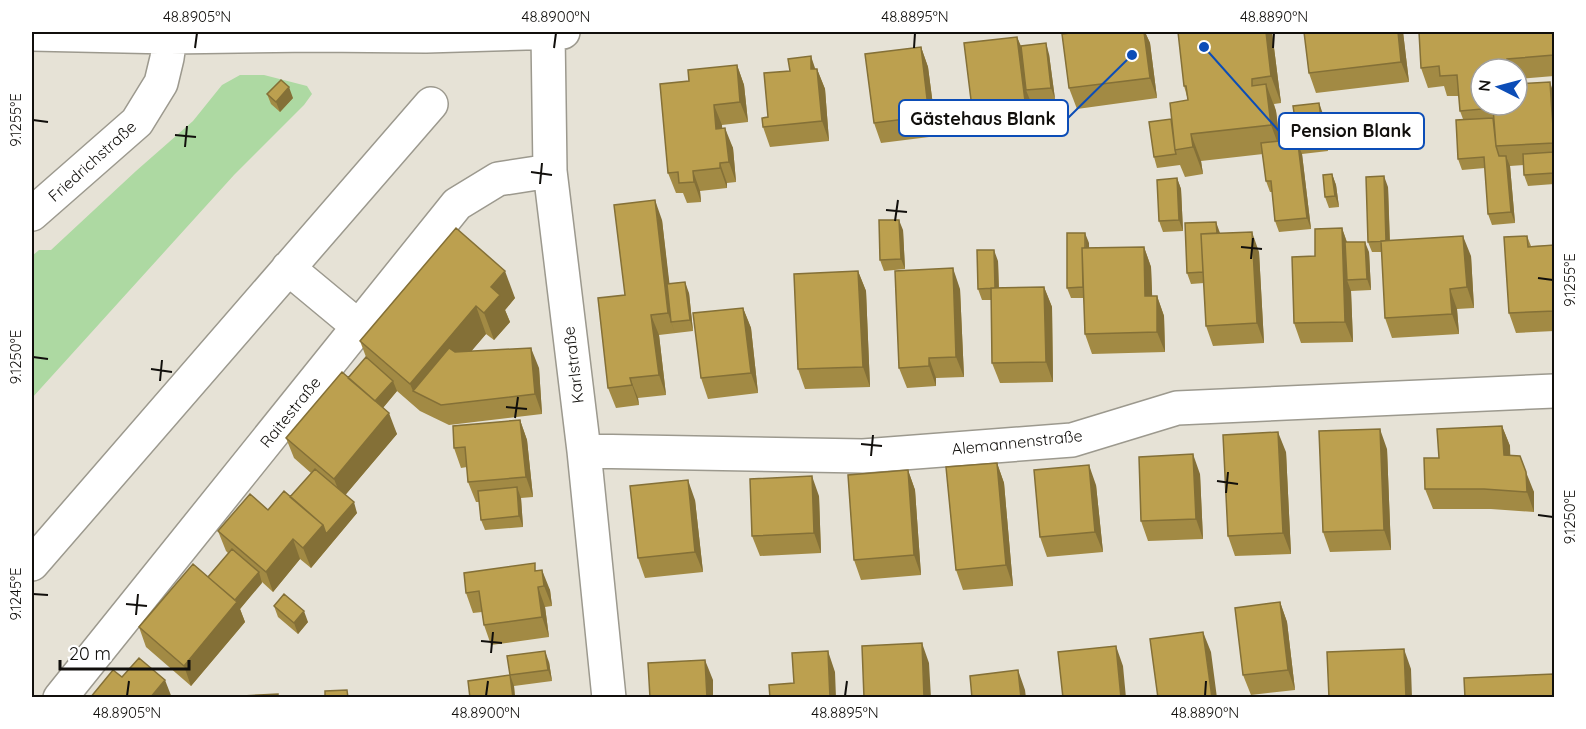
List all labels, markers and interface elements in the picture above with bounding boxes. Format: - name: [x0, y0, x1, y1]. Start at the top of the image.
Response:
- text: 48.8905°N: [163, 7, 231, 26]
- text: 48.8900°N: [522, 7, 590, 26]
- text: 48.8895°N: [881, 7, 949, 26]
- text: 48.8890°N: [1240, 7, 1308, 26]
- north arrow: [1469, 57, 1529, 117]
- text: N: [1474, 79, 1495, 92]
- text: 9.1255°E: [6, 93, 25, 147]
- callout: Gästehaus Blank: [899, 100, 1068, 136]
- text: Gästehaus Blank: [910, 107, 1056, 130]
- callout: Pension Blank: [1279, 113, 1424, 149]
- street label: Friedrichstraße: [44, 116, 140, 206]
- text: Pension Blank: [1291, 119, 1411, 142]
- text: 9.1255°E: [1560, 253, 1579, 307]
- street label: Karlstraße: [558, 325, 588, 405]
- text: 9.1250°E: [6, 330, 25, 384]
- street label: Raitestraße: [255, 372, 325, 452]
- street label: Alemannenstraße: [951, 425, 1083, 459]
- text: 9.1250°E: [1560, 490, 1579, 544]
- text: 9.1245°E: [6, 567, 25, 621]
- scale bar: [60, 633, 189, 671]
- text: 20 m: [69, 642, 111, 665]
- text: 48.8905°N: [93, 703, 161, 722]
- text: 48.8900°N: [452, 703, 520, 722]
- text: 48.8895°N: [811, 703, 879, 722]
- text: 48.8890°N: [1171, 703, 1239, 722]

